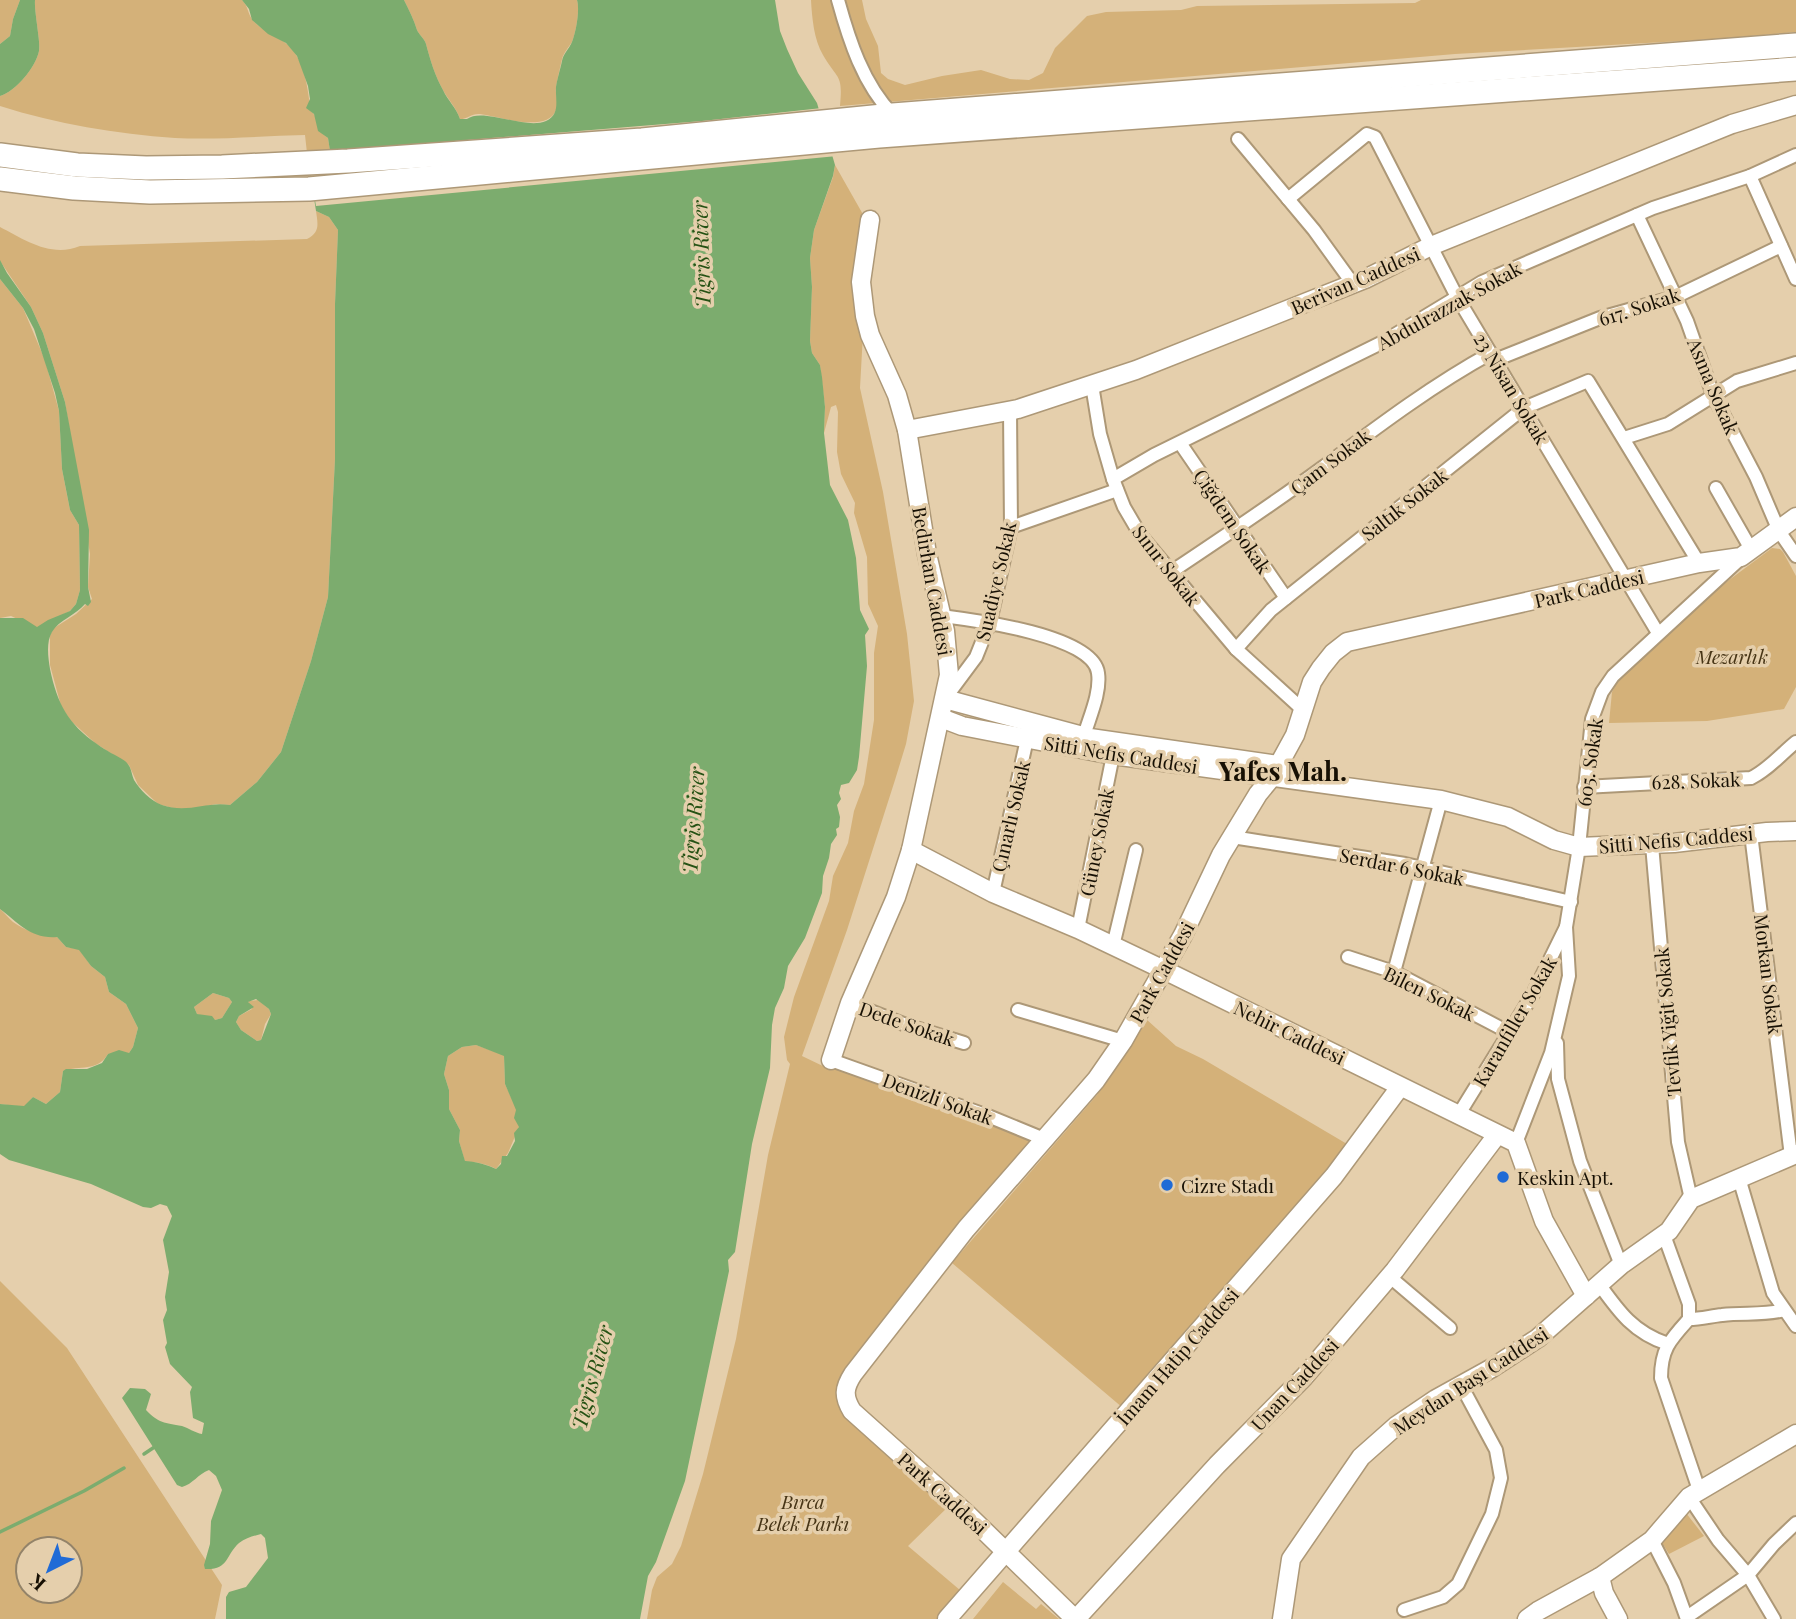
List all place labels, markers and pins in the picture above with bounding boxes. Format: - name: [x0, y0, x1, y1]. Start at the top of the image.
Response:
- place label: Keskin Apt.: [1517, 1164, 1614, 1190]
- marker: Keskin Apt.: [1495, 1169, 1511, 1185]
- place label: Cizre Stadı: [1181, 1172, 1275, 1198]
- marker: Cizre Stadı: [1159, 1177, 1175, 1193]

